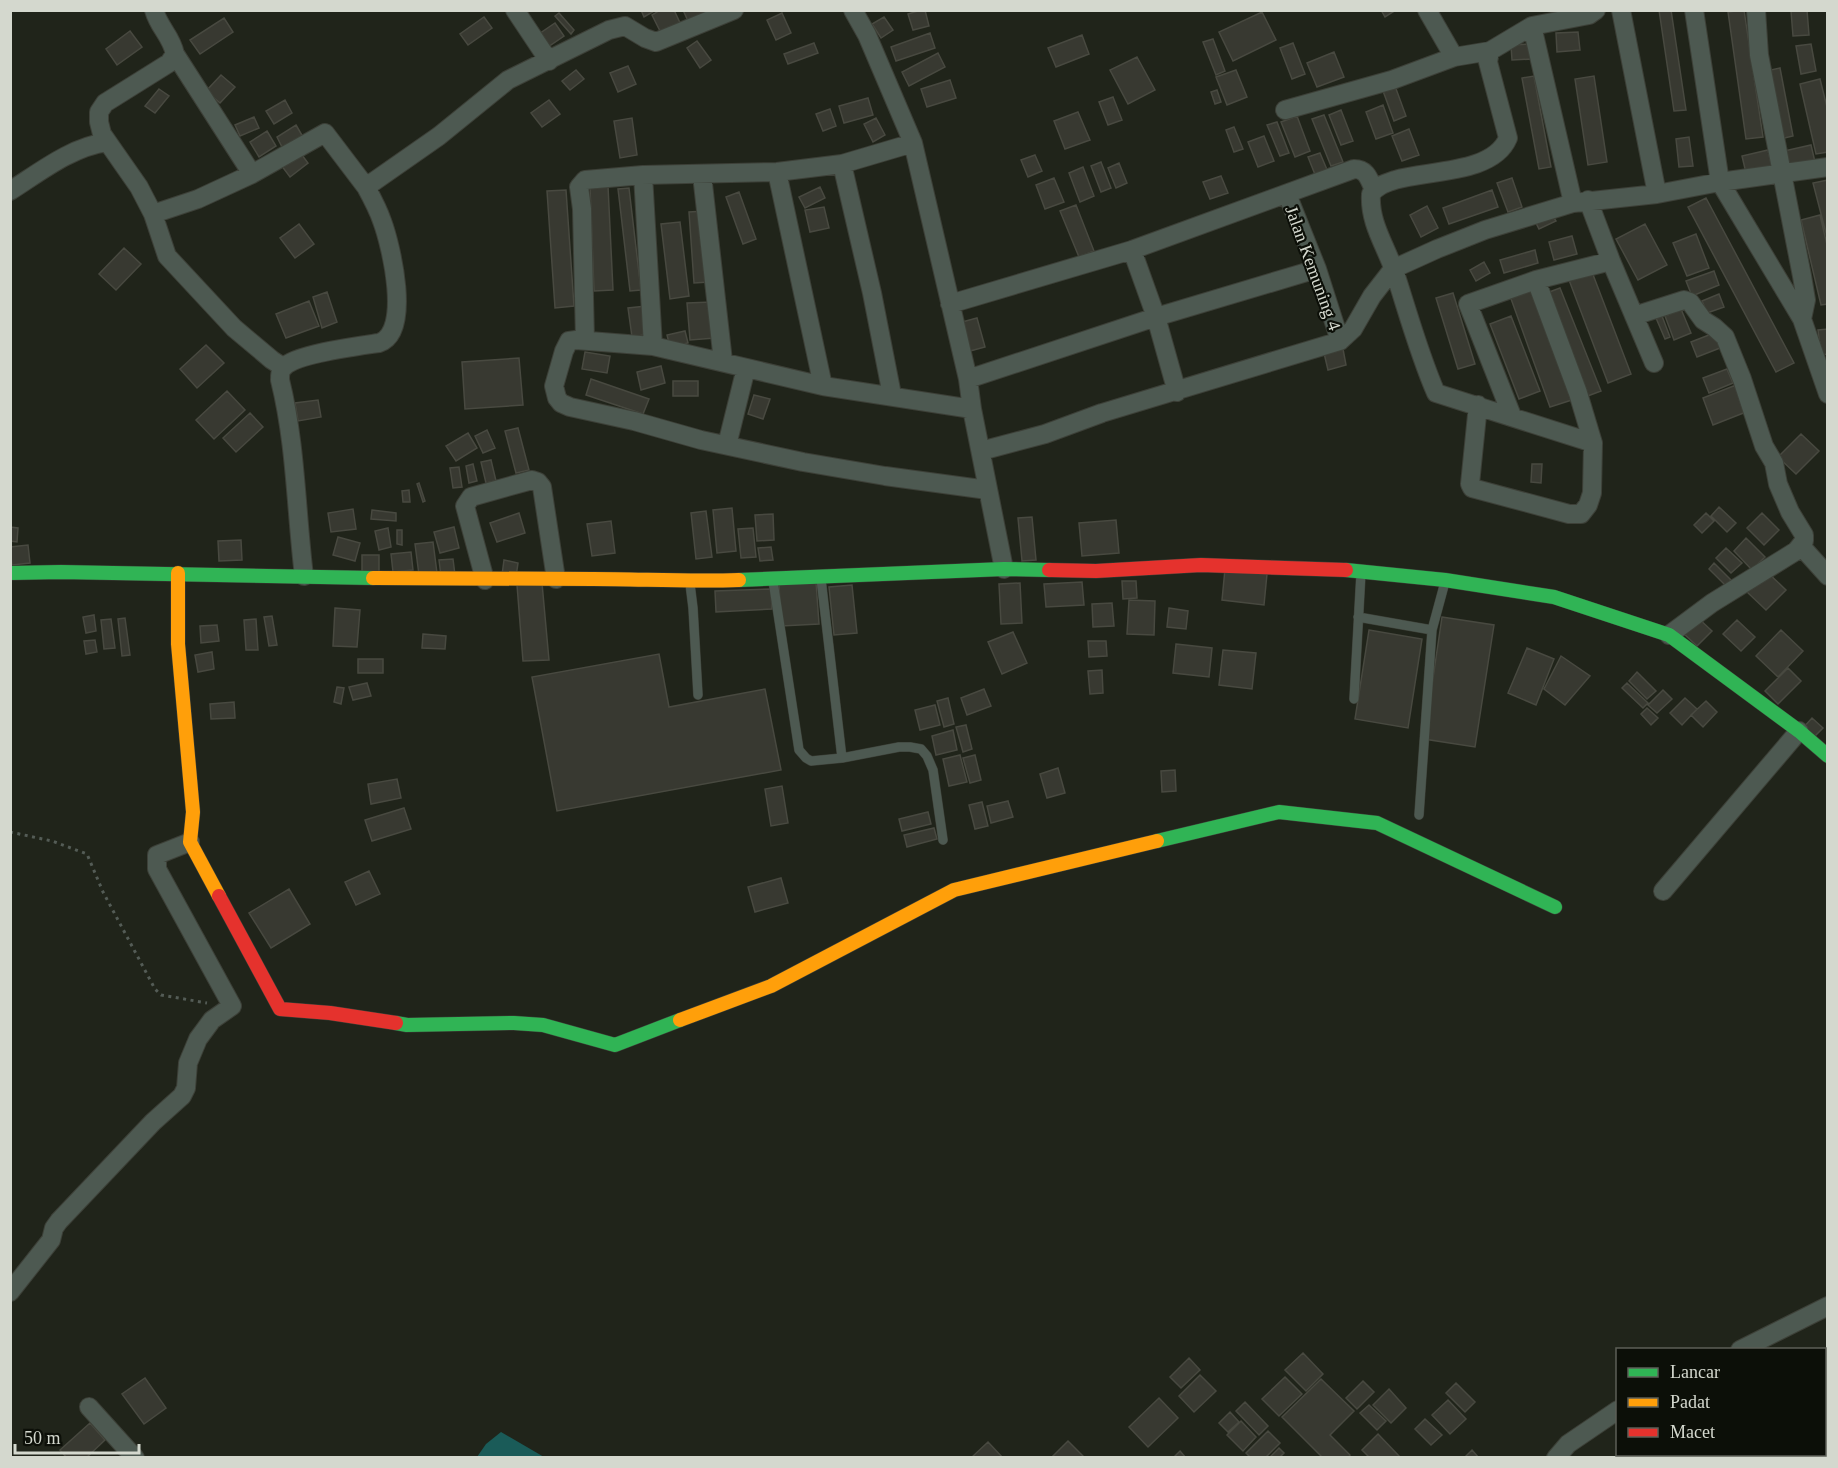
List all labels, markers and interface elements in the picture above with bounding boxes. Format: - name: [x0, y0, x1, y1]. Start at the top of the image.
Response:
- street label: Jalan Kemuning 4: [1281, 203, 1345, 333]
- legend: [1616, 1348, 1826, 1456]
- text: Lancar: [1670, 1362, 1720, 1382]
- text: Padat: [1670, 1392, 1710, 1412]
- scale bar: [15, 1417, 140, 1455]
- text: Macet: [1670, 1422, 1715, 1442]
- text: 50 m: [24, 1428, 61, 1448]

